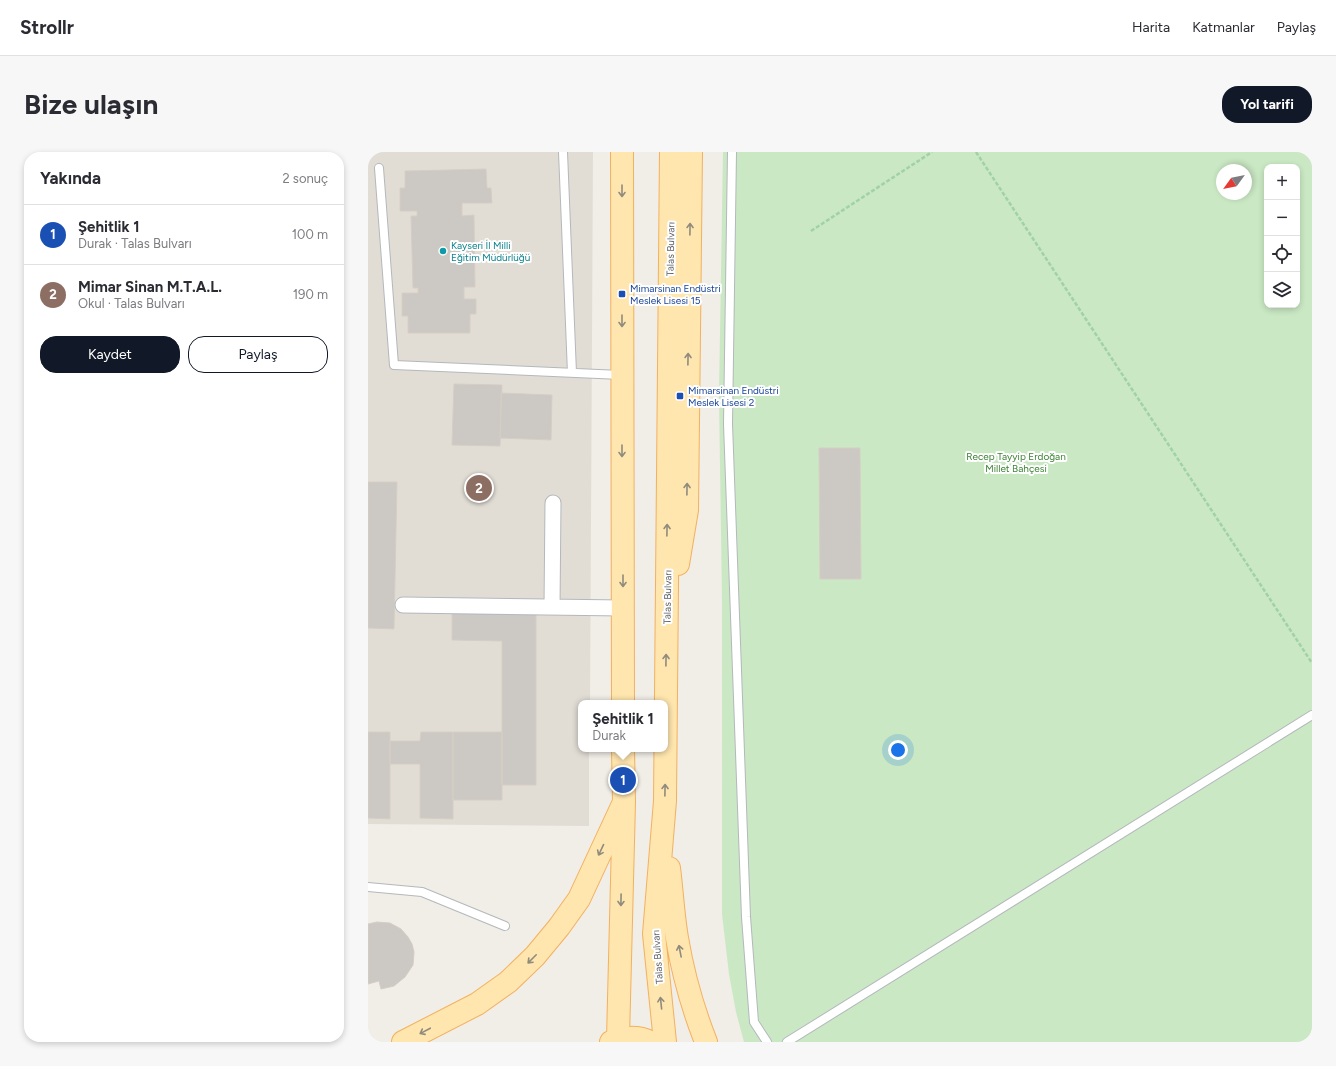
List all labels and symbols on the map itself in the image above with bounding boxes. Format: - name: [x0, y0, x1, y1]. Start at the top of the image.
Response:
- north arrow: [1216, 164, 1252, 200]
- one-way arrow: [618, 184, 626, 197]
- street label: Talas Bulvarı: [664, 222, 677, 276]
- one-way arrow: [686, 223, 694, 236]
- place label: Kayseri İl Milli Eğitim Müdürlüğü: [451, 239, 530, 264]
- marker: Kayseri İl Milli Eğitim Müdürlüğü: [438, 246, 448, 256]
- place label: Mimarsinan Endüstri Meslek Lisesi 15: [630, 282, 721, 307]
- marker: Mimarsinan Endüstri Meslek Lisesi 15: [617, 289, 627, 299]
- one-way arrow: [618, 314, 626, 327]
- one-way arrow: [685, 353, 692, 366]
- place label: Mimarsinan Endüstri Meslek Lisesi 2: [688, 384, 779, 409]
- marker: Mimarsinan Endüstri Meslek Lisesi 2: [675, 391, 685, 401]
- one-way arrow: [618, 444, 626, 457]
- park label: Recep Tayyip Erdoğan Millet Bahçesi: [966, 450, 1066, 475]
- pin: 2: [466, 473, 492, 503]
- one-way arrow: [683, 483, 691, 496]
- one-way arrow: [664, 524, 671, 537]
- street label: Talas Bulvarı: [661, 570, 674, 624]
- one-way arrow: [619, 574, 627, 587]
- one-way arrow: [662, 654, 670, 667]
- your location: [888, 740, 908, 760]
- pin: 1: [610, 765, 636, 795]
- one-way arrow: [661, 784, 669, 797]
- one-way arrow: [597, 844, 604, 856]
- one-way arrow: [617, 893, 625, 906]
- street label: Talas Bulvarı: [649, 929, 666, 984]
- one-way arrow: [675, 945, 683, 958]
- one-way arrow: [527, 954, 537, 964]
- one-way arrow: [658, 997, 665, 1010]
- one-way arrow: [419, 1028, 431, 1035]

